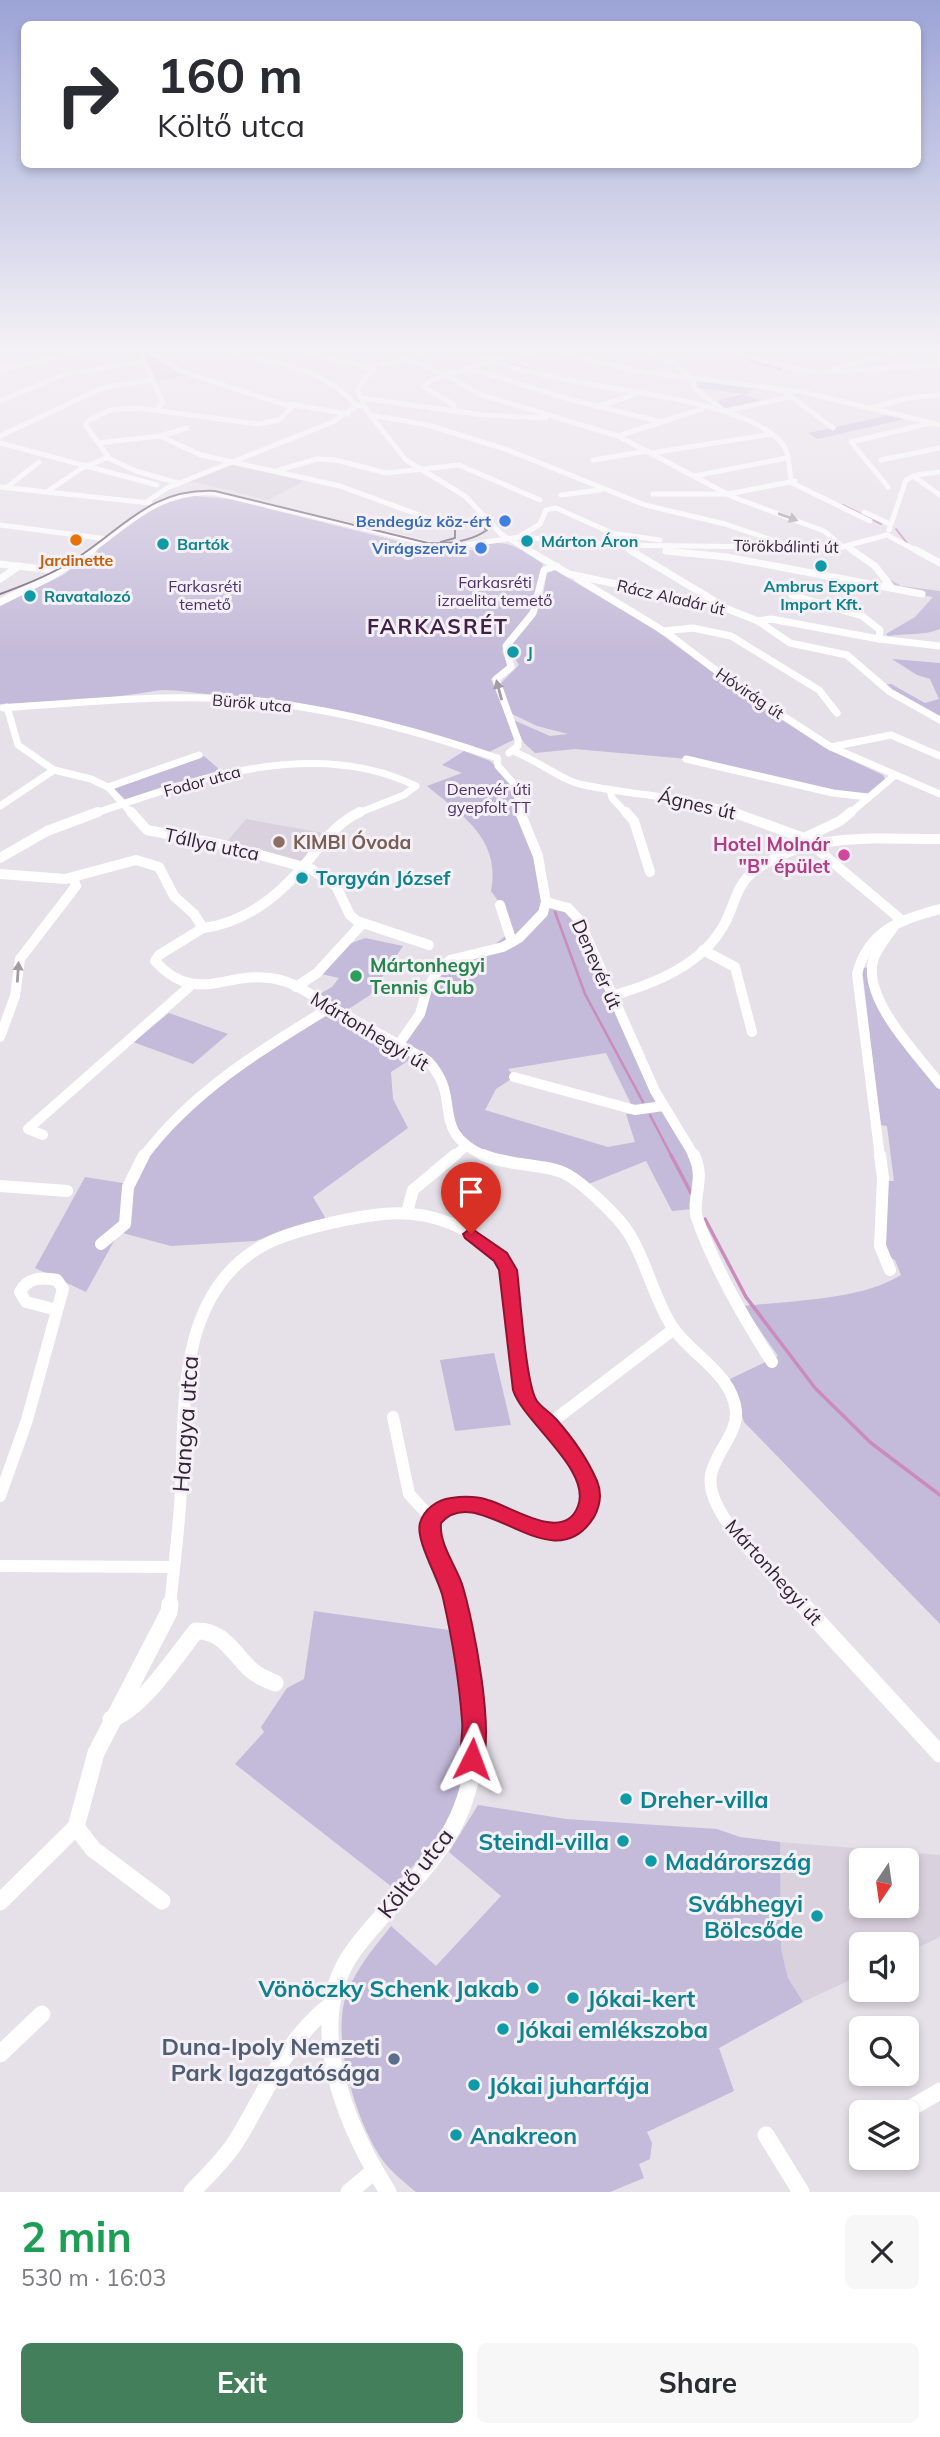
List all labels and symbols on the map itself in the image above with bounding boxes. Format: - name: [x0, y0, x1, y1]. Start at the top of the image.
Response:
- place label: Bendegúz köz-ért: [356, 511, 491, 531]
- one-way arrow: [778, 512, 799, 523]
- marker: Bendegúz köz-ért: [497, 513, 513, 529]
- place label: Márton Áron: [541, 531, 638, 551]
- marker: Jardinette: [68, 532, 84, 548]
- marker: Márton Áron: [519, 533, 535, 549]
- place label: Bartók: [177, 534, 230, 554]
- street label: Törökbálinti út: [733, 535, 839, 557]
- marker: Bartók: [155, 536, 171, 552]
- place label: Virágszerviz: [371, 538, 467, 558]
- marker: Virágszerviz: [473, 540, 489, 556]
- place label: Jardinette: [39, 550, 114, 570]
- marker: Ambrus Export Import Kft.: [813, 558, 829, 574]
- park label: Farkasréti izraelita temető: [438, 572, 552, 610]
- street label: Rácz Aladár út: [615, 575, 727, 619]
- park label: Farkasréti temető: [168, 576, 242, 614]
- place label: Ambrus Export Import Kft.: [763, 576, 879, 614]
- place label: Ravatalozó: [44, 586, 131, 606]
- marker: Ravatalozó: [22, 588, 38, 604]
- district label: FARKASRÉT: [367, 613, 509, 639]
- place label: J: [527, 642, 533, 662]
- marker: J: [505, 644, 521, 660]
- street label: Hóvirág út: [712, 663, 788, 723]
- one-way arrow: [493, 679, 504, 701]
- street label: Bürök utca: [211, 690, 293, 716]
- street label: Fodor utca: [161, 761, 243, 801]
- park label: Denevér úti gyepfolt TT: [447, 779, 531, 817]
- street label: Ágnes út: [656, 783, 738, 825]
- street label: Tállya utca: [162, 822, 262, 866]
- place label: KIMBI Óvoda: [293, 830, 411, 854]
- place label: Hotel Molnár "B" épület: [713, 832, 831, 878]
- marker: KIMBI Óvoda: [271, 834, 287, 850]
- marker: Hotel Molnár "B" épület: [836, 847, 852, 863]
- place label: Torgyán József: [316, 866, 451, 890]
- marker: Torgyán József: [294, 870, 310, 886]
- street label: Denevér út: [567, 915, 628, 1013]
- place label: Mártonhegyi Tennis Club: [370, 953, 485, 999]
- one-way arrow: [13, 961, 24, 983]
- marker: Mártonhegyi Tennis Club: [348, 968, 364, 984]
- street label: Mártonhegyi út: [306, 986, 434, 1076]
- pin: [441, 1162, 501, 1234]
- street label: Hangya utca: [166, 1355, 204, 1493]
- street label: Mártonhegyi út: [720, 1514, 828, 1630]
- position arrow: [435, 1722, 509, 1796]
- place label: Dreher-villa: [640, 1785, 768, 1814]
- marker: Dreher-villa: [618, 1791, 634, 1807]
- street label: Költő utca: [371, 1822, 459, 1924]
- place label: Steindl-villa: [478, 1827, 609, 1856]
- marker: Steindl-villa: [615, 1833, 631, 1849]
- place label: Madárország: [665, 1847, 811, 1876]
- north arrow: [849, 1848, 919, 1918]
- marker: Madárország: [643, 1853, 659, 1869]
- place label: Svábhegyi Bölcsőde: [688, 1889, 803, 1944]
- marker: Svábhegyi Bölcsőde: [809, 1908, 825, 1924]
- place label: Vönöczky Schenk Jakab: [258, 1974, 519, 2003]
- marker: Vönöczky Schenk Jakab: [525, 1980, 541, 1996]
- place label: Jókai-kert: [587, 1984, 696, 2013]
- marker: Jókai-kert: [565, 1990, 581, 2006]
- place label: Jókai emlékszoba: [517, 2015, 708, 2044]
- marker: Jókai emlékszoba: [495, 2021, 511, 2037]
- place label: Duna-Ipoly Nemzeti Park Igazgatósága: [162, 2032, 380, 2087]
- marker: Duna-Ipoly Nemzeti Park Igazgatósága: [386, 2051, 402, 2067]
- place label: Jókai juharfája: [488, 2071, 650, 2100]
- marker: Jókai juharfája: [466, 2077, 482, 2093]
- place label: Anakreon: [470, 2121, 577, 2150]
- marker: Anakreon: [448, 2127, 464, 2143]

